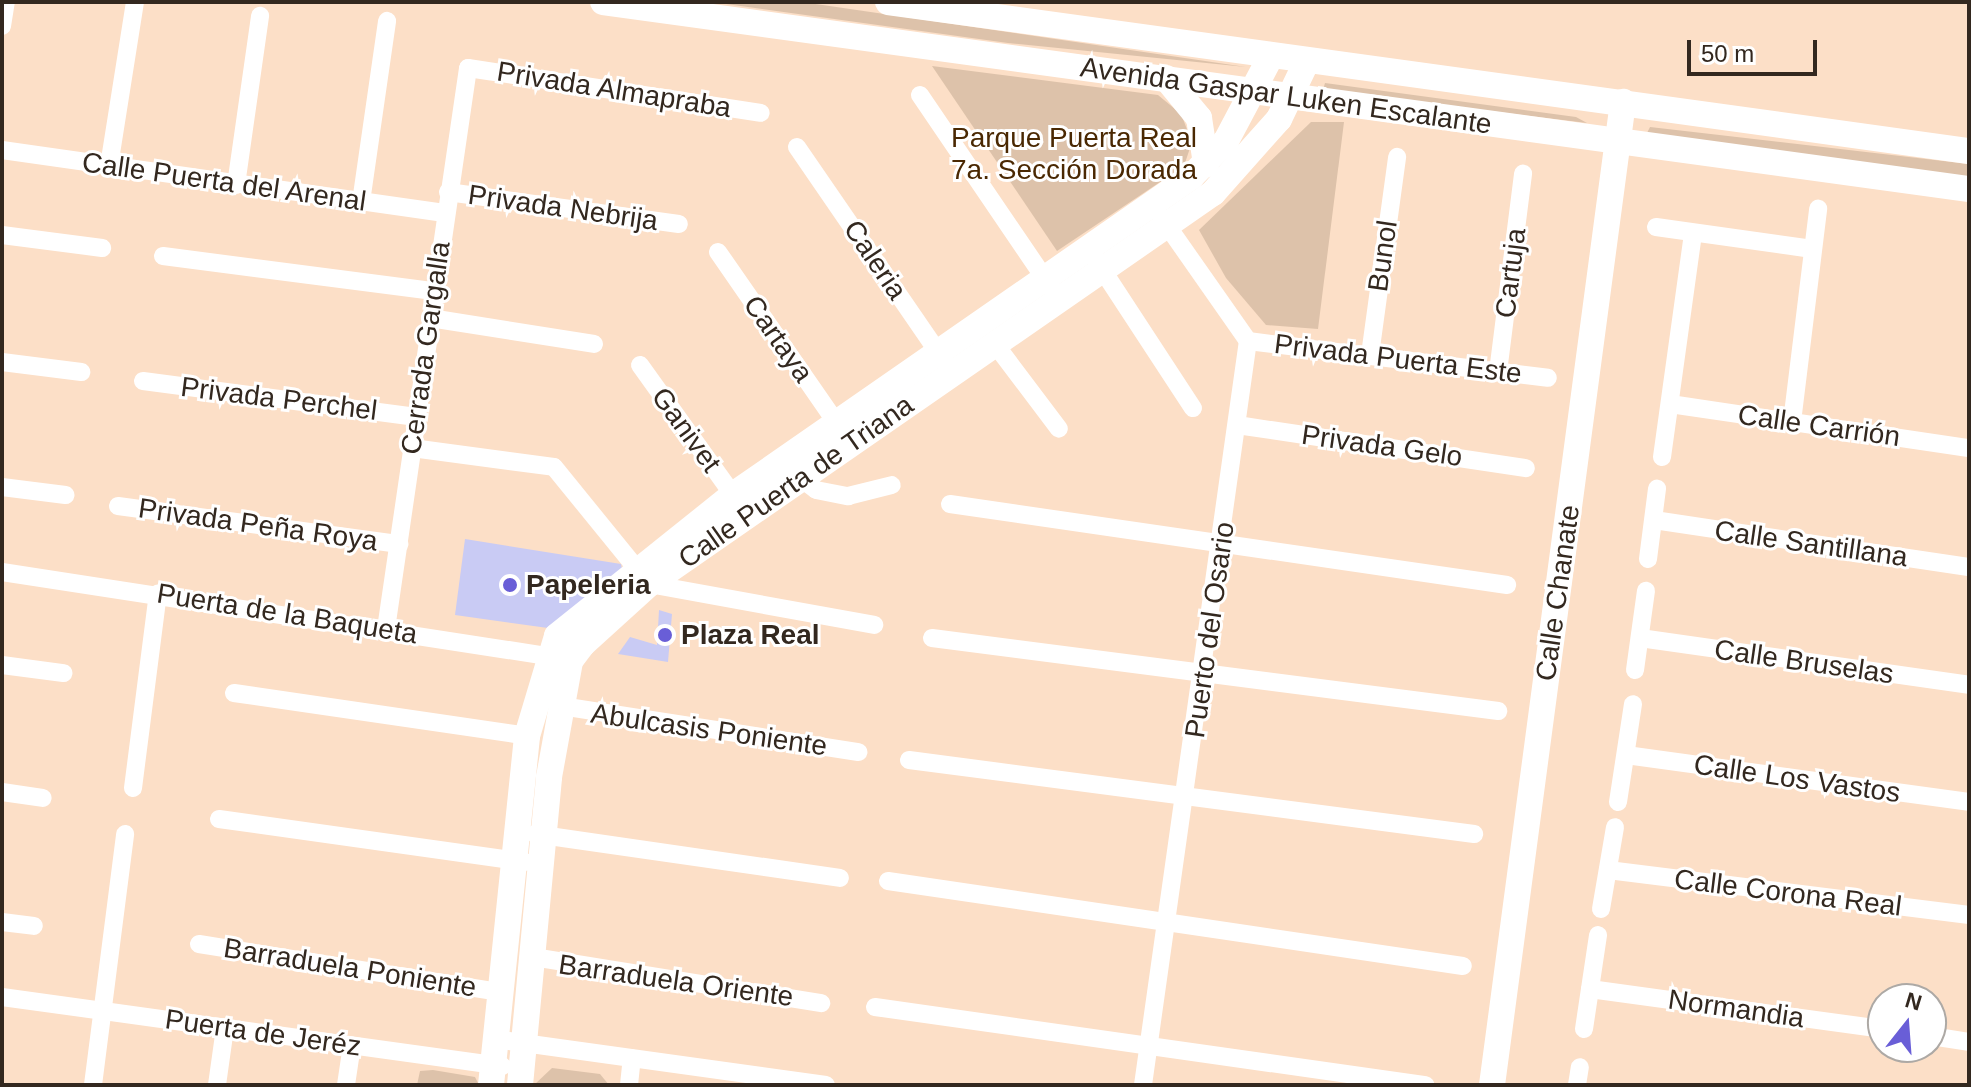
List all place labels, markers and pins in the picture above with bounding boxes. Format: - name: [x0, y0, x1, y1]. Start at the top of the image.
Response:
- place label: Papeleria: [526, 568, 651, 602]
- marker: Papeleria: [501, 576, 519, 594]
- place label: Plaza Real: [681, 618, 820, 652]
- marker: Plaza Real: [656, 626, 674, 644]

